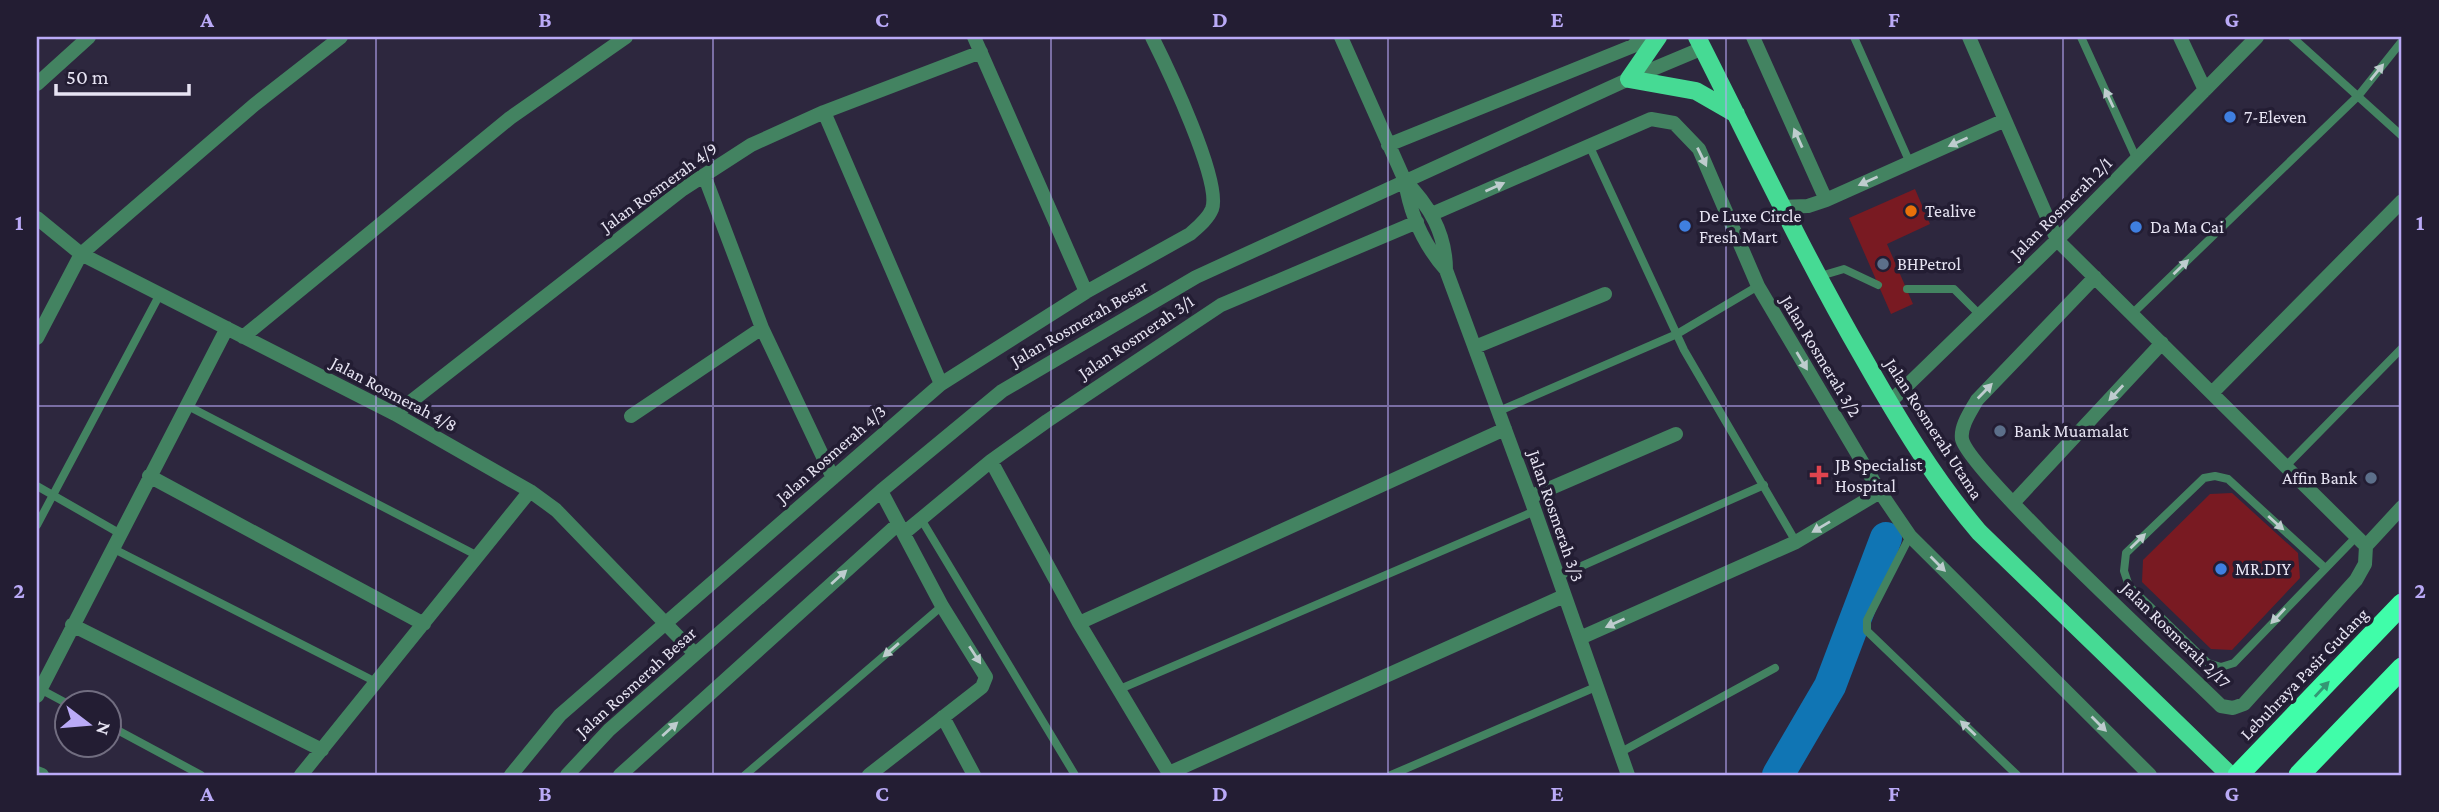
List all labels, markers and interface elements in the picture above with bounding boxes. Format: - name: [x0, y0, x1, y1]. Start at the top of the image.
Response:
- text: A: [199, 6, 214, 32]
- text: B: [538, 6, 552, 32]
- text: C: [875, 6, 889, 32]
- text: D: [1212, 6, 1228, 32]
- text: E: [1550, 6, 1564, 32]
- text: F: [1888, 6, 1900, 32]
- text: G: [2225, 6, 2240, 32]
- scale bar: [56, 52, 189, 96]
- one-way arrow: [2370, 63, 2385, 81]
- text: 50 m: [66, 65, 109, 89]
- one-way arrow: [2103, 88, 2115, 108]
- place label: 7-Eleven: [2244, 107, 2307, 127]
- marker: 7-Eleven: [2222, 109, 2238, 125]
- one-way arrow: [1792, 127, 1803, 148]
- one-way arrow: [1947, 137, 1968, 148]
- street label: Jalan Rosmerah 4/9: [595, 138, 721, 237]
- one-way arrow: [1696, 147, 1708, 167]
- street label: Jalan Rosmerah 2/1: [2005, 153, 2116, 264]
- one-way arrow: [1858, 175, 1878, 187]
- one-way arrow: [1484, 181, 1505, 192]
- place label: Tealive: [1925, 201, 1976, 221]
- marker: Tealive: [1903, 203, 1919, 219]
- place label: De Luxe Circle Fresh Mart: [1699, 206, 1802, 247]
- text: 1: [15, 209, 24, 235]
- text: 1: [2416, 209, 2425, 235]
- place label: Da Ma Cai: [2150, 217, 2224, 237]
- marker: De Luxe Circle Fresh Mart: [1677, 218, 1693, 234]
- marker: Da Ma Cai: [2128, 219, 2144, 235]
- place label: BHPetrol: [1897, 254, 1961, 274]
- marker: BHPetrol: [1875, 256, 1891, 272]
- one-way arrow: [2173, 258, 2190, 275]
- street label: Jalan Rosmerah Besar: [1005, 275, 1152, 371]
- street label: Jalan Rosmerah 3/2: [1776, 290, 1865, 420]
- street label: Jalan Rosmerah 3/1: [1073, 291, 1198, 384]
- street label: Jalan Rosmerah 4/8: [326, 351, 461, 436]
- one-way arrow: [1796, 351, 1808, 370]
- street label: Jalan Rosmerah Utama: [1880, 353, 1987, 503]
- one-way arrow: [1977, 383, 1993, 400]
- one-way arrow: [2108, 384, 2124, 401]
- street label: Jalan Rosmerah 4/3: [771, 401, 890, 508]
- place label: Bank Muamalat: [2014, 421, 2129, 441]
- marker: Bank Muamalat: [1992, 423, 2008, 439]
- street label: Jalan Rosmerah 3/3: [1523, 446, 1588, 584]
- place label: JB Specialist Hospital: [1833, 455, 1923, 496]
- marker: JB Specialist Hospital: [1809, 465, 1829, 485]
- place label: Affin Bank: [2282, 468, 2357, 488]
- marker: Affin Bank: [2363, 470, 2379, 486]
- one-way arrow: [2267, 514, 2284, 530]
- one-way arrow: [1811, 521, 1830, 533]
- one-way arrow: [2129, 534, 2146, 550]
- one-way arrow: [1929, 555, 1945, 572]
- place label: MR.DIY: [2235, 559, 2291, 579]
- marker: MR.DIY: [2213, 561, 2229, 577]
- one-way arrow: [830, 569, 848, 585]
- street label: Jalan Rosmerah 2/17: [2116, 576, 2235, 692]
- text: 2: [13, 577, 25, 603]
- text: 2: [2414, 577, 2426, 603]
- street label: Lebuhraya Pasir Gudang: [2236, 604, 2372, 744]
- one-way arrow: [2269, 608, 2286, 625]
- one-way arrow: [1604, 618, 1625, 629]
- street label: Jalan Rosmerah Besar: [570, 622, 701, 743]
- one-way arrow: [882, 642, 899, 657]
- one-way arrow: [968, 646, 981, 665]
- one-way arrow: [2314, 681, 2330, 698]
- north arrow: [52, 690, 122, 760]
- one-way arrow: [2090, 716, 2107, 732]
- text: N: [92, 719, 116, 738]
- one-way arrow: [1960, 721, 1977, 737]
- one-way arrow: [661, 722, 678, 738]
- text: A: [199, 780, 214, 806]
- text: B: [538, 780, 552, 806]
- text: C: [875, 780, 889, 806]
- text: D: [1212, 780, 1228, 806]
- text: E: [1550, 780, 1564, 806]
- text: F: [1888, 780, 1900, 806]
- text: G: [2225, 780, 2240, 806]

